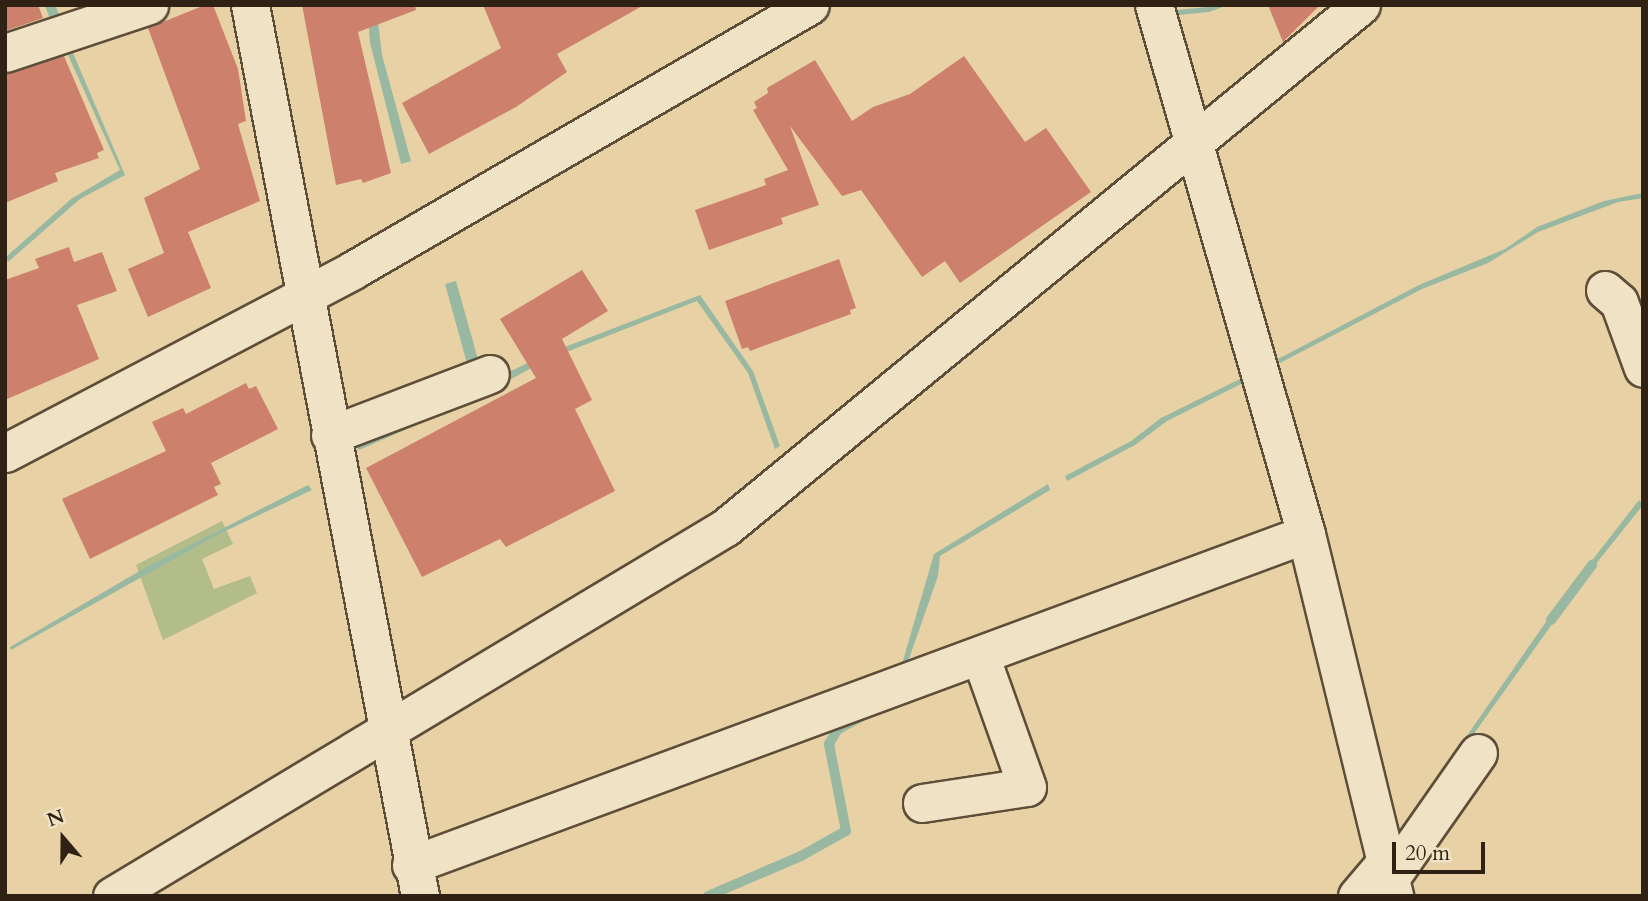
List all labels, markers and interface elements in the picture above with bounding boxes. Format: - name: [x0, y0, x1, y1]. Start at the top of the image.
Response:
- north arrow: [28, 803, 98, 873]
- text: N: [44, 803, 68, 833]
- scale bar: [1396, 828, 1489, 872]
- text: 20 m: [1405, 839, 1450, 868]

